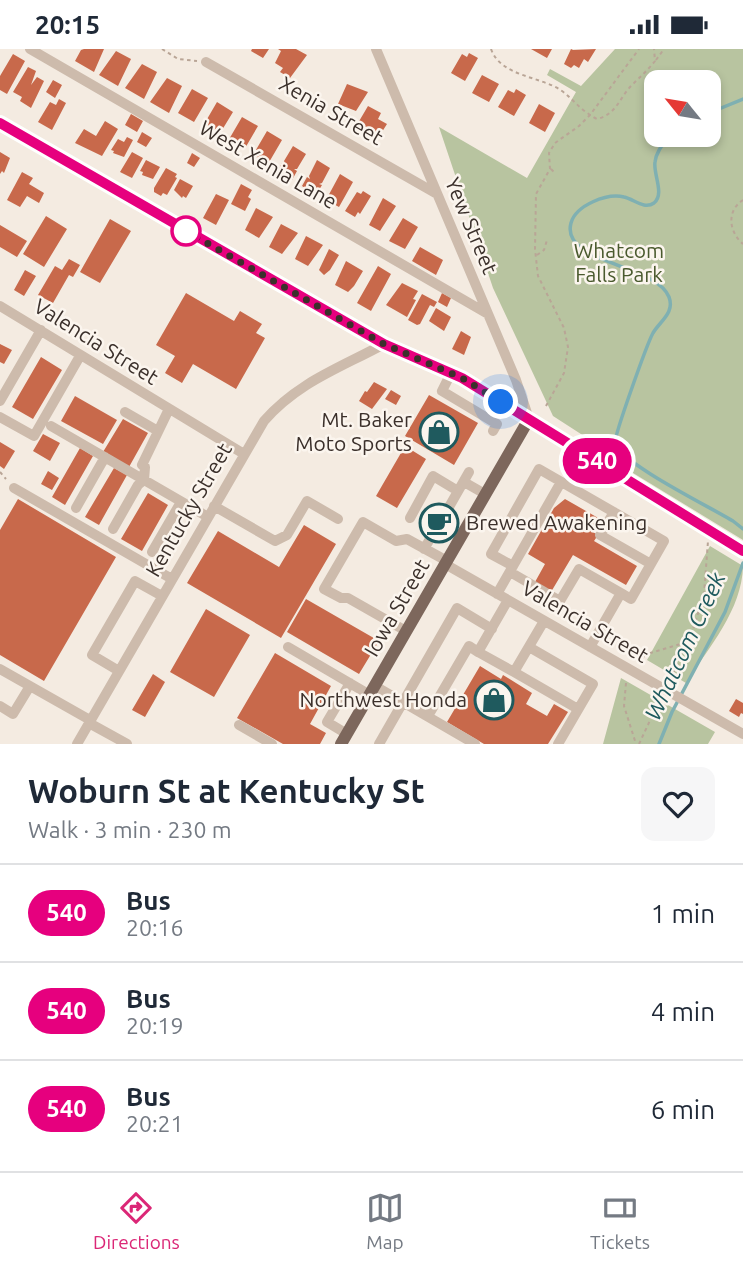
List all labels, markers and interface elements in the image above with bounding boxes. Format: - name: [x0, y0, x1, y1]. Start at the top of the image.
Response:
- text: 20:15: [35, 10, 100, 39]
- north arrow: [644, 70, 721, 147]
- map controls: [644, 70, 721, 147]
- street label: Xenia Street: [275, 71, 388, 149]
- street label: West Xenia Lane: [195, 115, 342, 213]
- street label: Yew Street: [441, 174, 503, 278]
- unlabelled marker: [171, 216, 201, 246]
- park label: Whatcom Falls Park: [574, 238, 664, 286]
- street label: Valencia Street: [30, 293, 163, 389]
- your location: [483, 384, 518, 419]
- place label: Mt. Baker Moto Sports: [295, 407, 412, 455]
- shop icon: Mt. Baker Moto Sports: [418, 411, 460, 453]
- street label: Kentucky Street: [140, 438, 236, 581]
- line badge: 540: [557, 438, 637, 484]
- text: 540: [577, 447, 617, 474]
- cafe icon: Brewed Awakening: [418, 502, 460, 544]
- place label: Brewed Awakening: [466, 510, 647, 534]
- street label: Iowa Street: [359, 555, 434, 660]
- water label: Whatcom Creek: [639, 568, 730, 724]
- street label: Valencia Street: [518, 575, 653, 667]
- shop icon: Northwest Honda: [473, 679, 515, 721]
- place label: Northwest Honda: [300, 687, 467, 711]
- button: heart: [641, 767, 715, 841]
- text: Woburn St at Kentucky St: [28, 772, 425, 809]
- text: Walk · 3 min · 230 m: [28, 817, 232, 842]
- text: Bus: [126, 886, 171, 915]
- text: 540: [46, 899, 87, 926]
- text: 1 min: [651, 899, 715, 928]
- text: 20:16: [126, 915, 184, 940]
- text: Bus: [126, 984, 171, 1013]
- text: 540: [46, 997, 87, 1024]
- text: 4 min: [651, 997, 715, 1026]
- text: 20:19: [126, 1013, 184, 1038]
- text: Bus: [126, 1082, 171, 1111]
- text: 540: [46, 1095, 87, 1122]
- text: 6 min: [651, 1095, 715, 1124]
- text: 20:21: [126, 1111, 184, 1136]
- tab: Directions: [93, 1189, 180, 1253]
- tab: Map: [366, 1189, 404, 1253]
- tab: Tickets: [590, 1189, 650, 1253]

